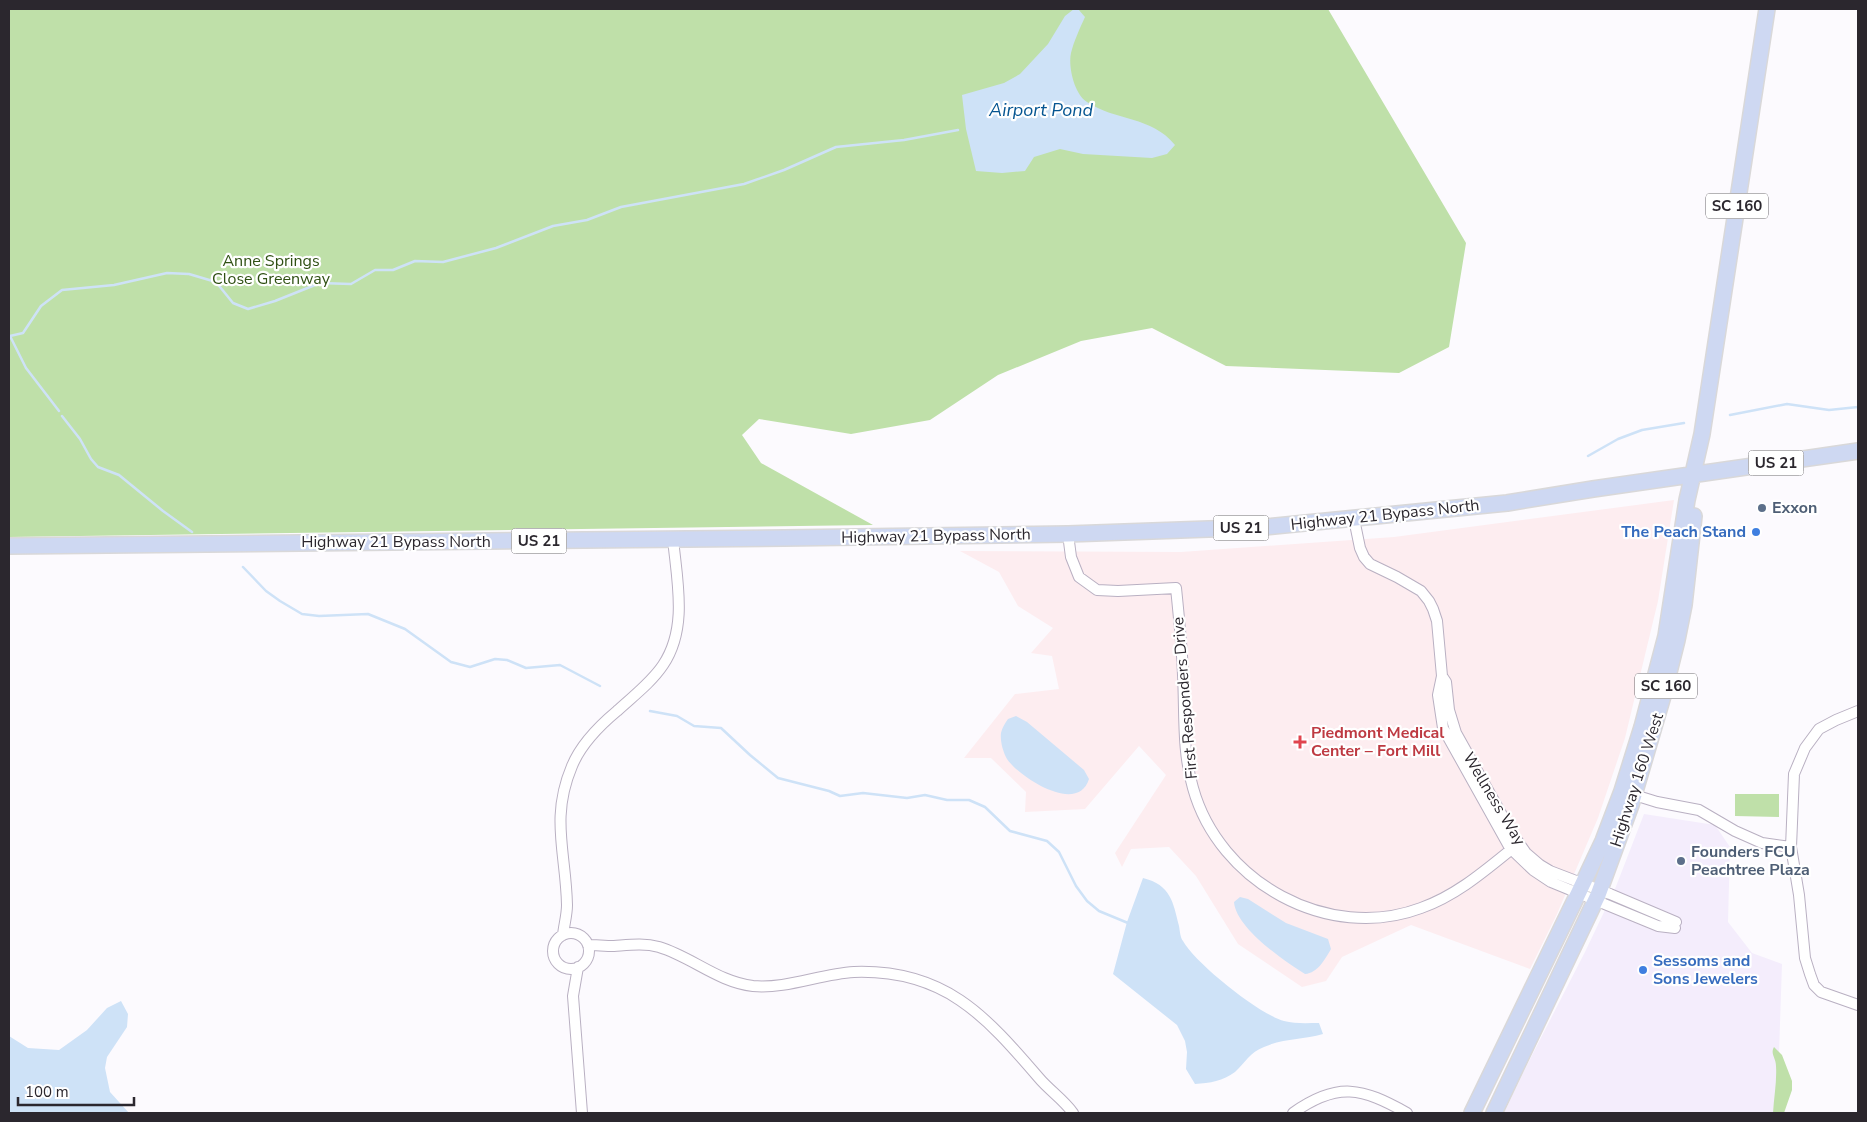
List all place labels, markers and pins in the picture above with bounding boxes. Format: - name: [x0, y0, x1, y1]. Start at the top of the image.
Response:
- place label: Exxon: [1772, 497, 1817, 519]
- marker: Exxon: [1756, 502, 1768, 514]
- place label: The Peach Stand: [1621, 521, 1746, 543]
- marker: The Peach Stand: [1750, 526, 1762, 538]
- place label: Piedmont Medical Center – Fort Mill: [1311, 722, 1444, 762]
- marker: Piedmont Medical Center – Fort Mill: [1293, 735, 1307, 749]
- place label: Founders FCU Peachtree Plaza: [1691, 841, 1810, 881]
- marker: Founders FCU Peachtree Plaza: [1675, 855, 1687, 867]
- place label: Sessoms and Sons Jewelers: [1653, 950, 1758, 990]
- marker: Sessoms and Sons Jewelers: [1637, 964, 1649, 976]

